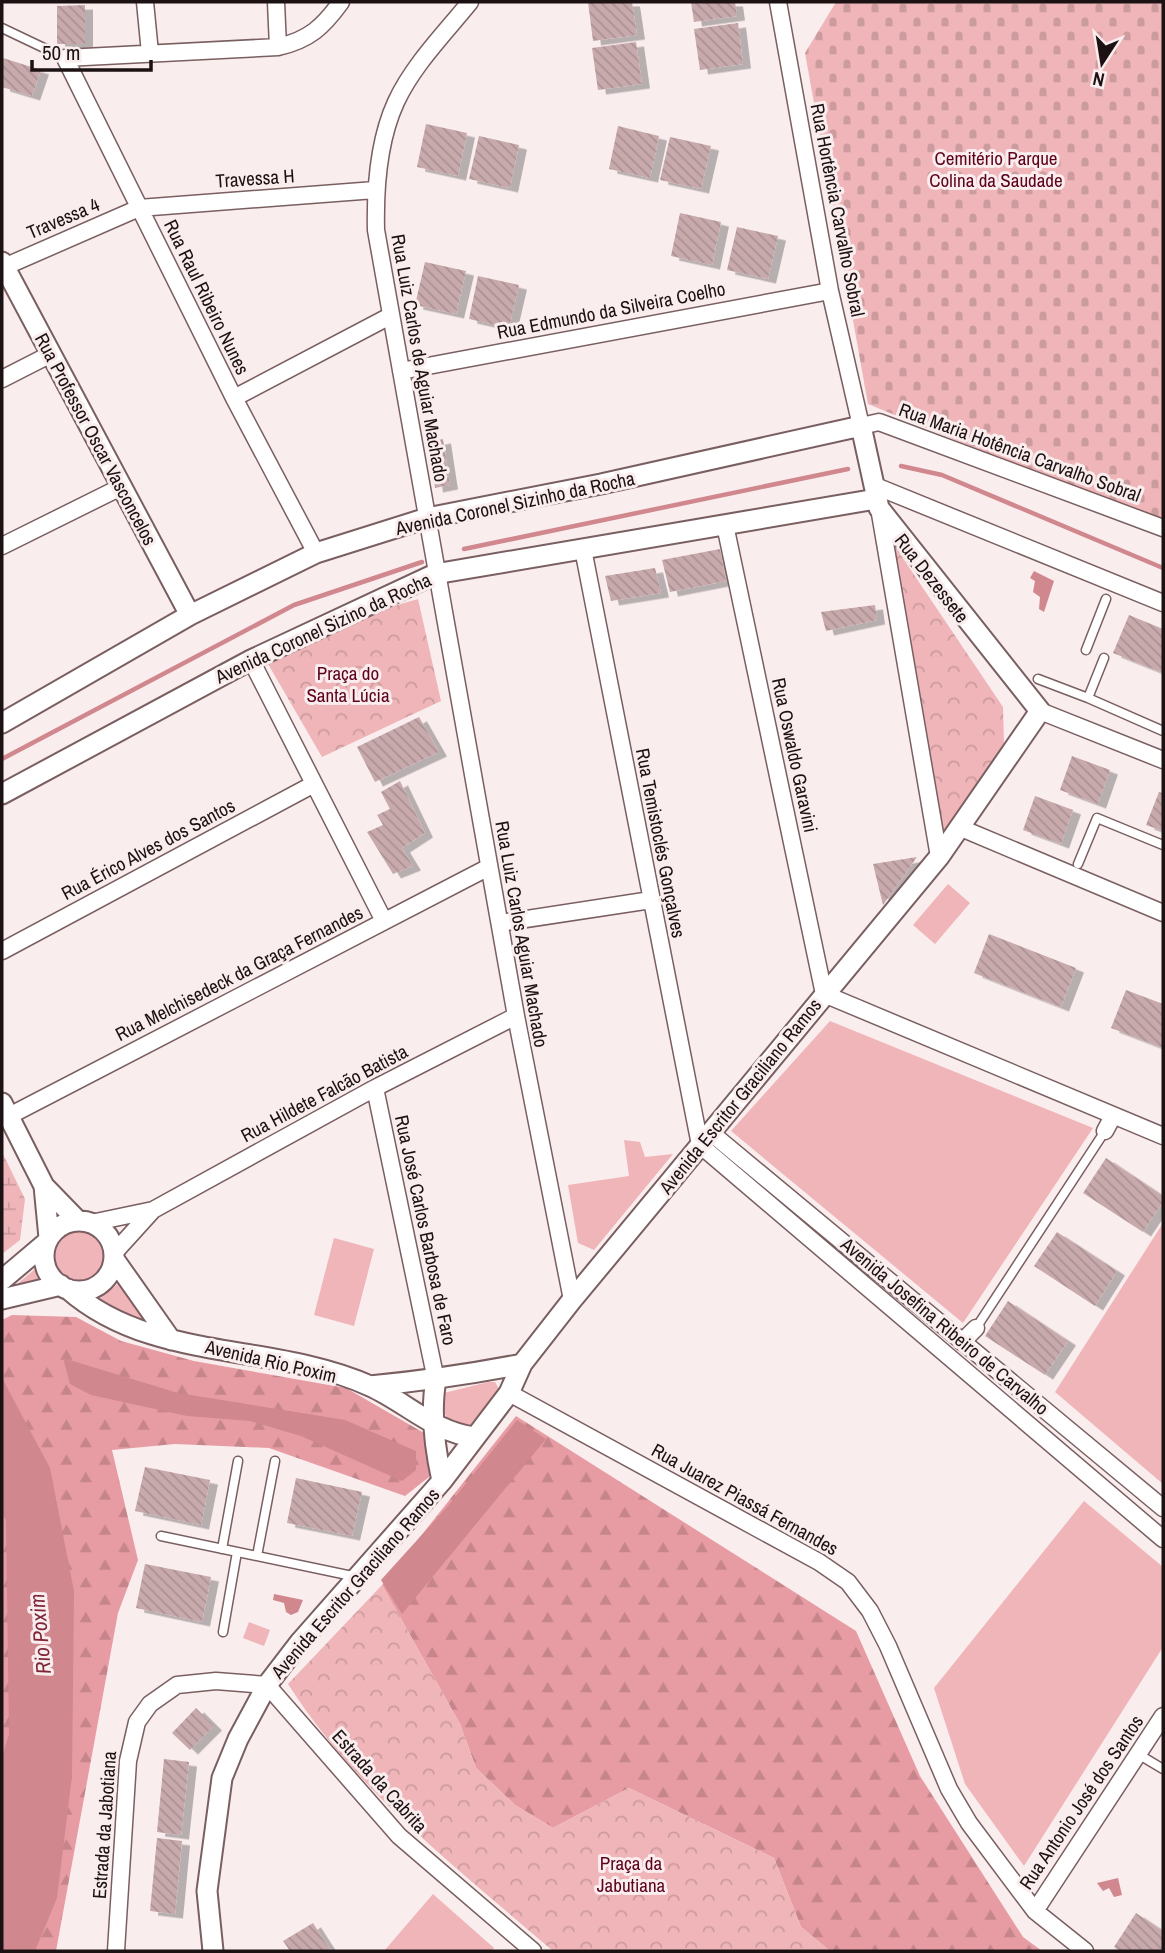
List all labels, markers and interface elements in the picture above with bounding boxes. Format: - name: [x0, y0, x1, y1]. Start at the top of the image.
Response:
- scale bar: [32, 28, 150, 72]
- north arrow: [1067, 28, 1137, 98]
- text: 50 m: [42, 38, 80, 67]
- text: N: [1090, 66, 1107, 94]
- street label: Rua Hortência Carvalho Sobral: [805, 101, 871, 319]
- park label: Cemitério Parque Colina da Saudade: [929, 145, 1063, 193]
- street label: Travessa H: [215, 162, 295, 194]
- street label: Travessa 4: [23, 191, 104, 245]
- street label: Rua Raul Ribeiro Nunes: [158, 215, 256, 379]
- street label: Rua Luiz Carlos de Aguiar Machado: [385, 232, 455, 484]
- street label: Rua Edmundo da Silveira Coelho: [495, 275, 727, 345]
- street label: Rua Professor Oscar Vasconcelos: [29, 328, 163, 550]
- street label: Rua Maria Hotência Carvalho Sobral: [896, 396, 1144, 508]
- street label: Avenida Coronel Sizinho da Rocha: [392, 465, 637, 541]
- street label: Rua Dezessete: [889, 528, 975, 628]
- street label: Avenida Coronel Sizino da Rocha: [210, 566, 435, 690]
- park label: Praça do Santa Lúcia: [306, 660, 390, 708]
- street label: Rua Oswaldo Garavini: [766, 675, 824, 835]
- street label: Rua Temistoclés Gonçalves: [630, 746, 692, 940]
- street label: Rua Érico Alves dos Santos: [57, 792, 240, 906]
- street label: Rua Luiz Carlos Aguiar Machado: [489, 819, 555, 1049]
- street label: Rua Melchisedeck da Graça Fernandes: [111, 899, 367, 1047]
- street label: Avenida Escritor Graciliano Ramos: [652, 993, 827, 1200]
- street label: Rua Hildete Falcão Batista: [236, 1038, 412, 1148]
- street label: Rua José Carlos Barbosa de Faro: [389, 1112, 463, 1348]
- street label: Avenida Josefina Ribeiro de Carvalho: [835, 1231, 1054, 1421]
- street label: Avenida Rio Poxim: [202, 1333, 339, 1389]
- street label: Rua Juarez Piassá Fernandes: [647, 1437, 843, 1561]
- street label: Avenida Escritor Graciliano Ramos: [264, 1482, 445, 1685]
- water label: Rio Poxim: [22, 1593, 58, 1675]
- street label: Rua Antonio José dos Santos: [1013, 1709, 1149, 1894]
- street label: Estrada da Cabrita: [327, 1724, 434, 1839]
- street label: Estrada da Jabotiana: [86, 1750, 122, 1900]
- park label: Praça da Jabutiana: [597, 1850, 666, 1898]

